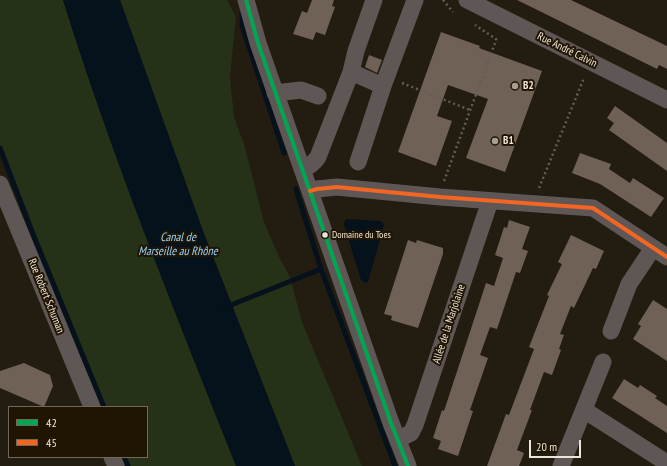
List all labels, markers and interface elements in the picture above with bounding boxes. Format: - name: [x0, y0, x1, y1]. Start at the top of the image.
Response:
- street label: Rue André Calvin: [535, 30, 599, 70]
- place label: B2: [523, 79, 534, 93]
- marker: B2: [510, 81, 520, 91]
- place label: B1: [503, 134, 514, 148]
- marker: B1: [490, 136, 500, 146]
- place label: Domaine du Toes: [332, 229, 391, 241]
- marker: Domaine du Toes: [320, 230, 330, 240]
- water label: Canal de Marseille au Rhône: [138, 231, 218, 259]
- street label: Rue Robert Schuman: [25, 257, 67, 335]
- street label: Allée de la Marjolaine: [430, 283, 468, 365]
- legend: [8, 406, 148, 458]
- text: 42: [46, 415, 57, 430]
- scale bar: [531, 432, 583, 458]
- text: 45: [46, 435, 57, 450]
- text: 20 m: [536, 439, 557, 454]

